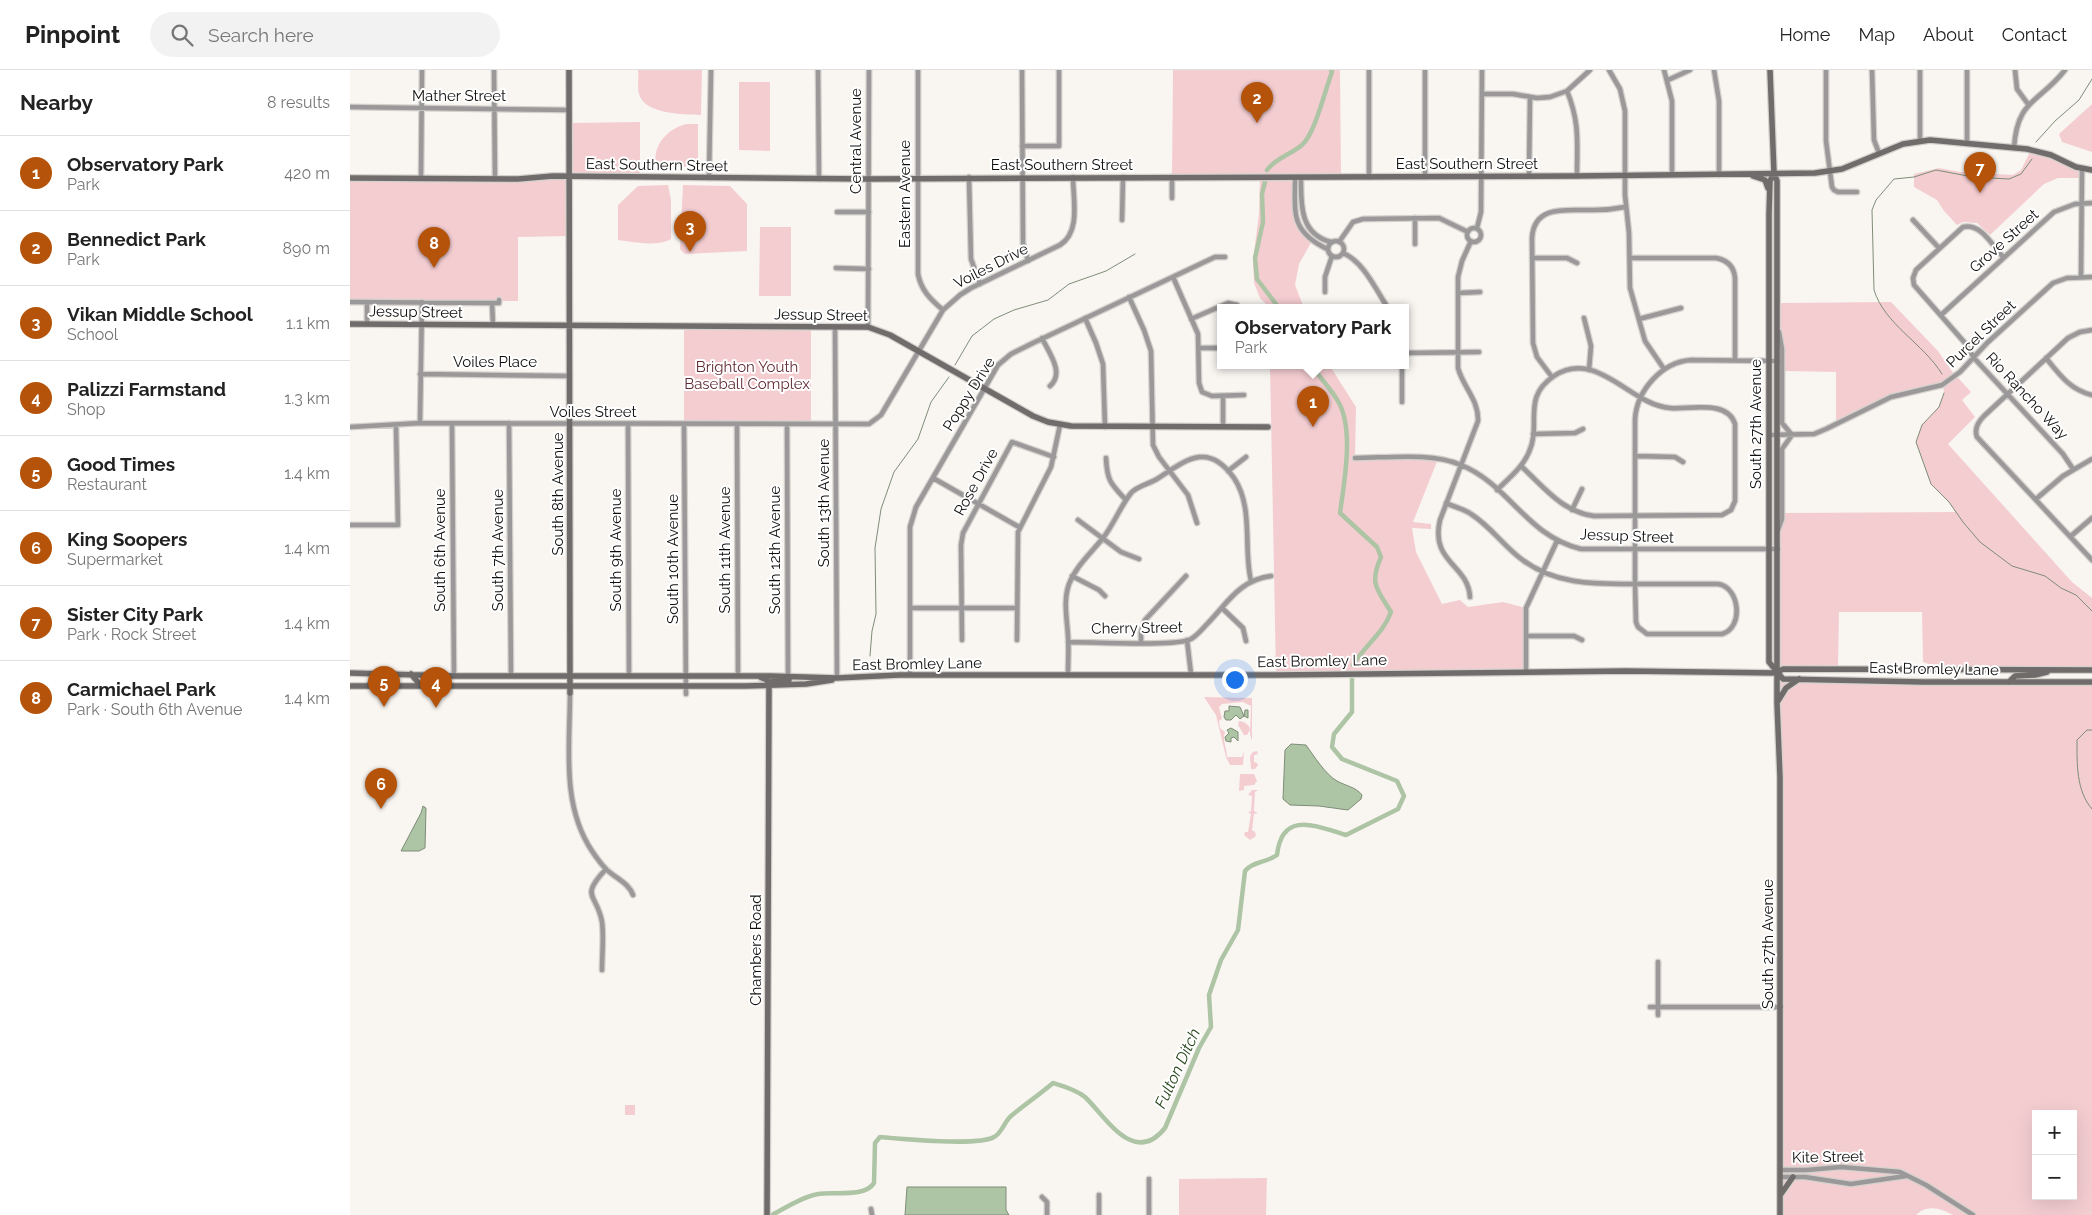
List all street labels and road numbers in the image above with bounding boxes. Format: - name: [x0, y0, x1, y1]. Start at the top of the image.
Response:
- street label: Mather Street: [412, 87, 506, 105]
- street label: Central Avenue: [847, 88, 865, 194]
- street label: Eastern Avenue: [896, 140, 914, 248]
- street label: East Southern Street: [586, 155, 728, 175]
- street label: East Southern Street: [1396, 155, 1538, 173]
- street label: East Southern Street: [991, 156, 1133, 174]
- street label: Grove Street: [1966, 205, 2042, 277]
- street label: Voiles Drive: [951, 239, 1031, 292]
- street label: Purcel Street: [1943, 297, 2019, 371]
- street label: Jessup Street: [369, 302, 463, 322]
- street label: Jessup Street: [774, 305, 868, 325]
- street label: Rio Rancho Way: [1982, 349, 2072, 443]
- street label: Voiles Place: [453, 353, 537, 371]
- street label: Poppy Drive: [939, 354, 999, 434]
- street label: South 27th Avenue: [1747, 359, 1765, 489]
- street label: Voiles Street: [550, 403, 636, 421]
- street label: South 8th Avenue: [549, 432, 567, 556]
- street label: South 13th Avenue: [815, 438, 833, 567]
- street label: Rose Drive: [950, 445, 1002, 519]
- street label: South 11th Avenue: [716, 486, 734, 614]
- street label: South 12th Avenue: [766, 486, 784, 614]
- street label: South 6th Avenue: [431, 488, 449, 612]
- street label: South 9th Avenue: [607, 488, 625, 612]
- street label: South 7th Avenue: [489, 489, 507, 611]
- street label: South 10th Avenue: [664, 494, 682, 624]
- street label: Jessup Street: [1580, 525, 1674, 547]
- street label: Cherry Street: [1091, 618, 1183, 638]
- street label: East Bromley Lane: [1257, 651, 1387, 671]
- street label: East Bromley Lane: [852, 654, 982, 674]
- street label: East Bromley Lane: [1869, 659, 1999, 679]
- street label: South 27th Avenue: [1759, 879, 1777, 1009]
- street label: Chambers Road: [747, 894, 765, 1006]
- street label: Kite Street: [1792, 1147, 1864, 1167]

